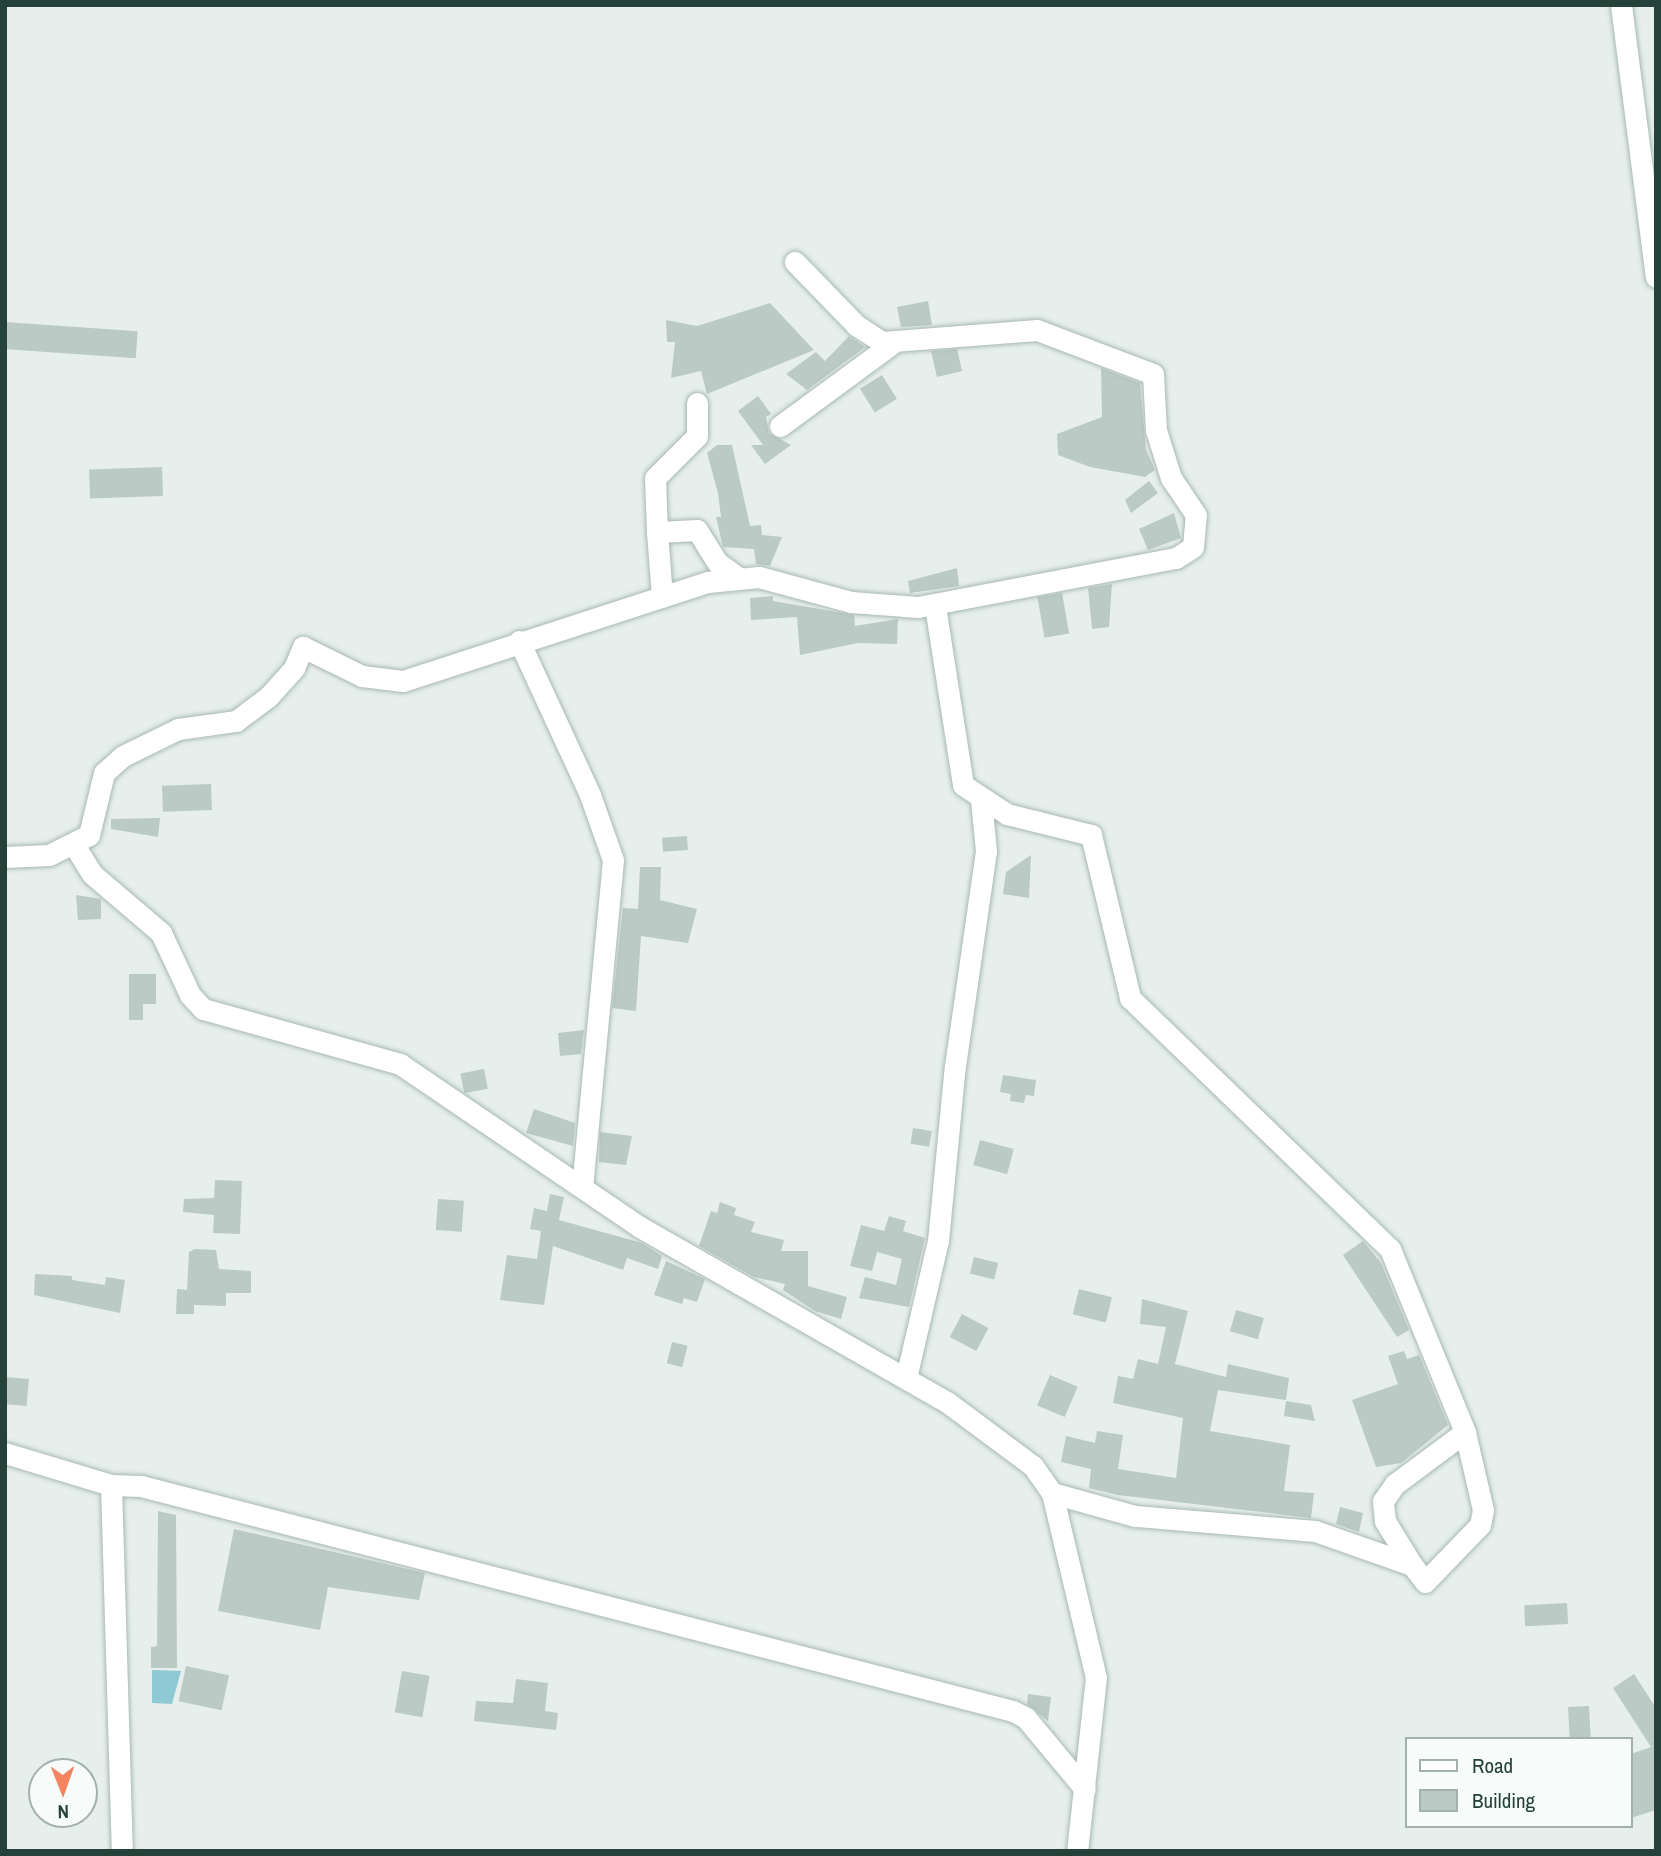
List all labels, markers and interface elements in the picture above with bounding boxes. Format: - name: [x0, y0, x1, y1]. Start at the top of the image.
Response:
- legend: [1406, 1737, 1633, 1828]
- text: Road: [1472, 1751, 1513, 1780]
- north arrow: [28, 1758, 98, 1828]
- text: Building: [1472, 1786, 1535, 1815]
- text: N: [57, 1799, 69, 1825]

